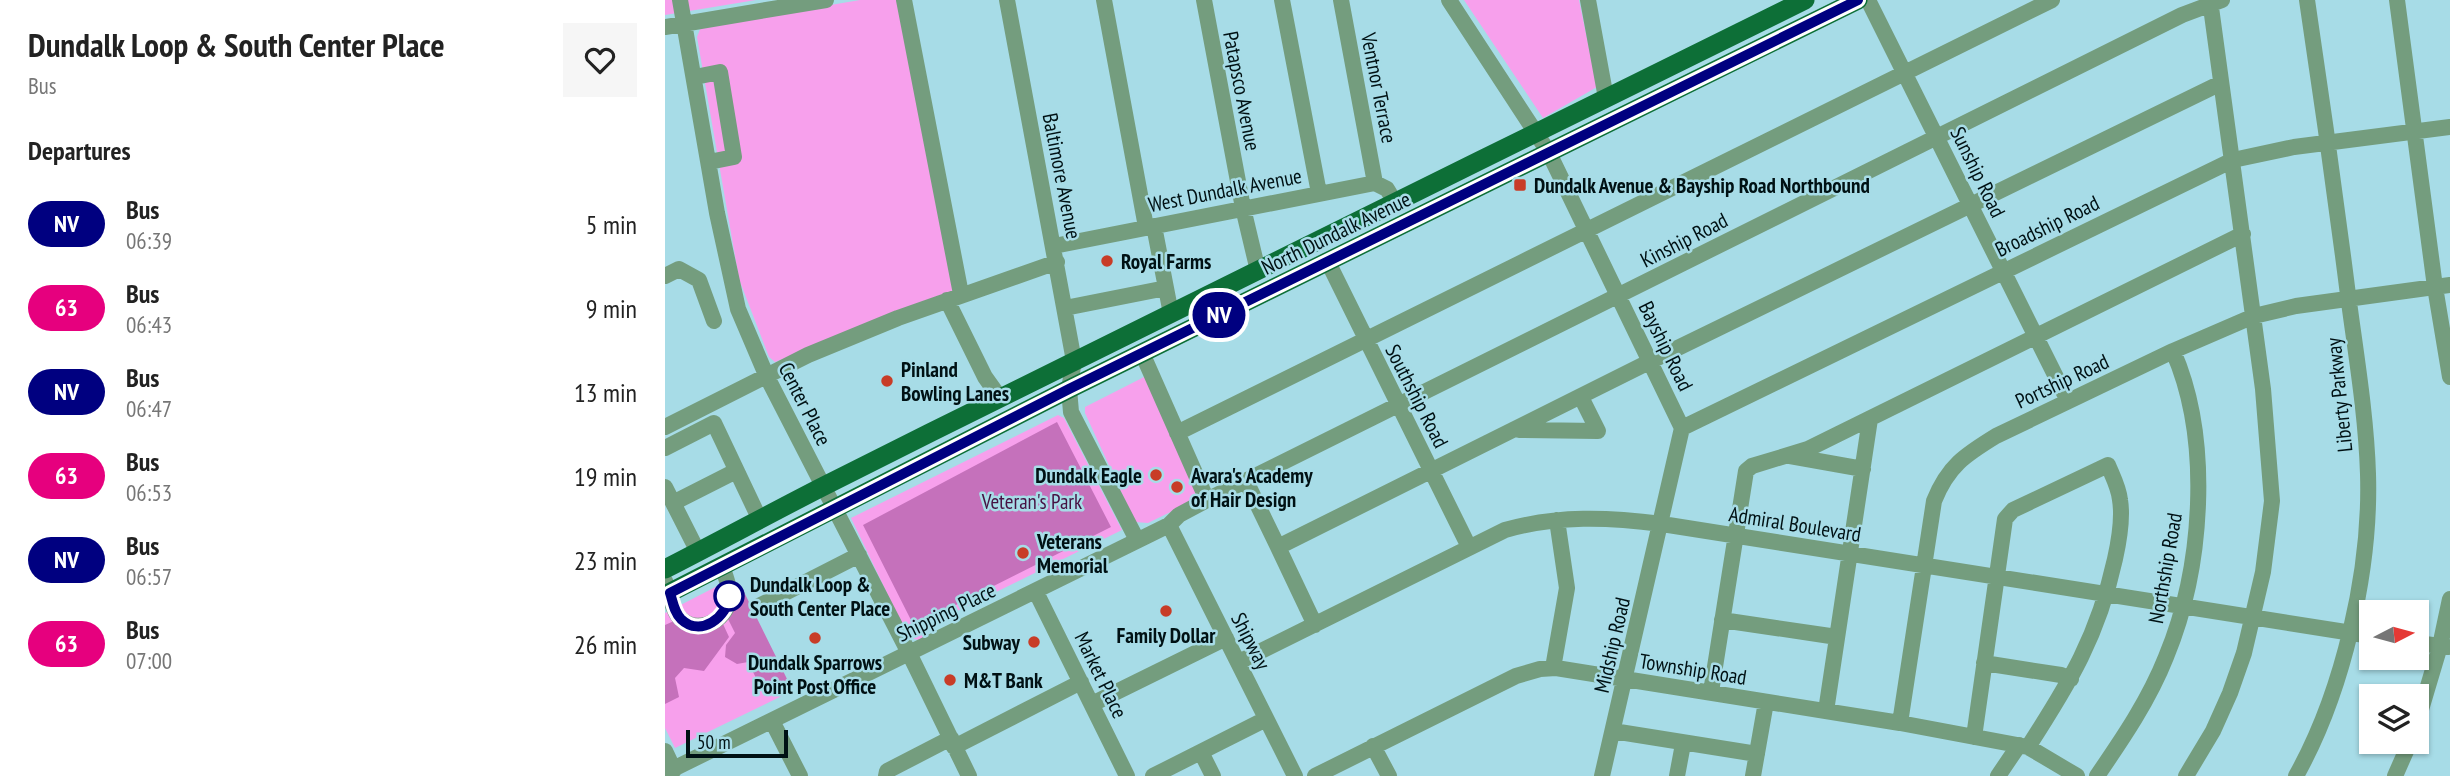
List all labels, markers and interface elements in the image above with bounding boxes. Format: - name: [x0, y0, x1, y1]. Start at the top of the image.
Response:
- text: Dundalk Loop & South Center Place: [28, 23, 445, 66]
- button: heart: [563, 23, 637, 97]
- street label: Patapsco Avenue: [1217, 29, 1267, 153]
- street label: Ventnor Terrace: [1355, 30, 1403, 146]
- text: Bus: [28, 71, 57, 100]
- street label: Baltimore Avenue: [1037, 111, 1087, 241]
- street label: Sunship Road: [1944, 122, 2012, 222]
- text: Departures: [28, 134, 131, 167]
- street label: West Dundalk Avenue: [1146, 162, 1304, 218]
- place label: Dundalk Avenue & Bayship Road Northbound: [1534, 172, 1870, 199]
- marker: Dundalk Avenue & Bayship Road Northbound: [1512, 177, 1528, 193]
- street label: North Dundalk Avenue: [1257, 185, 1415, 281]
- street label: Broadship Road: [1991, 189, 2103, 263]
- text: Bus: [126, 193, 159, 226]
- street label: Kinship Road: [1636, 207, 1732, 273]
- text: NV: [54, 208, 79, 239]
- text: 5 min: [586, 208, 637, 241]
- text: 06:39: [126, 226, 172, 255]
- place label: Royal Farms: [1121, 248, 1211, 275]
- marker: Royal Farms: [1099, 253, 1115, 269]
- text: Bus: [126, 277, 159, 310]
- text: 63: [55, 292, 78, 323]
- text: 9 min: [586, 292, 637, 325]
- line badge: NV: [1187, 292, 1251, 338]
- street label: Bayship Road: [1633, 297, 1699, 395]
- text: NV: [1206, 299, 1232, 330]
- text: 06:43: [126, 310, 172, 339]
- street label: Liberty Parkway: [2320, 337, 2358, 453]
- street label: Southship Road: [1379, 340, 1455, 452]
- street label: Portship Road: [2011, 348, 2113, 414]
- place label: Pinland Bowling Lanes: [901, 356, 1009, 407]
- street label: Center Place: [773, 358, 837, 450]
- text: Bus: [126, 361, 159, 394]
- marker: Pinland Bowling Lanes: [879, 373, 895, 389]
- text: NV: [54, 376, 79, 407]
- text: 13 min: [574, 376, 637, 409]
- text: 06:47: [126, 394, 172, 423]
- text: Bus: [126, 445, 159, 478]
- text: 63: [55, 460, 78, 491]
- text: 19 min: [574, 460, 637, 493]
- place label: Dundalk Eagle: [1035, 462, 1142, 489]
- place label: Avara's Academy of Hair Design: [1190, 462, 1313, 513]
- marker: Dundalk Eagle: [1148, 467, 1164, 483]
- text: 06:53: [126, 478, 172, 507]
- marker: Avara's Academy of Hair Design: [1169, 479, 1185, 495]
- park label: Veteran's Park: [981, 488, 1082, 515]
- street label: Admiral Boulevard: [1727, 500, 1863, 548]
- street label: Northship Road: [2142, 511, 2188, 625]
- place label: Veterans Memorial: [1036, 528, 1109, 579]
- text: Bus: [126, 529, 159, 562]
- text: NV: [54, 544, 79, 575]
- text: 23 min: [574, 544, 637, 577]
- marker: Veterans Memorial: [1015, 545, 1031, 561]
- text: 06:57: [126, 562, 172, 591]
- place label: Dundalk Loop & South Center Place: [750, 571, 890, 622]
- street label: Shipping Place: [892, 576, 1000, 648]
- marker: Dundalk Loop & South Center Place: [714, 581, 744, 611]
- street label: Midship Road: [1588, 595, 1636, 695]
- north arrow: [2359, 600, 2429, 670]
- map controls: [2359, 600, 2429, 754]
- marker: Family Dollar: [1158, 603, 1174, 619]
- street label: Shipway: [1225, 608, 1277, 674]
- text: Bus: [126, 613, 159, 646]
- place label: Family Dollar: [1117, 622, 1216, 649]
- street label: Market Place: [1068, 627, 1134, 723]
- text: 63: [55, 628, 78, 659]
- text: 26 min: [574, 628, 637, 661]
- place label: Subway: [963, 629, 1021, 656]
- marker: Dundalk Sparrows Point Post Office: [807, 630, 823, 646]
- marker: Subway: [1026, 634, 1042, 650]
- text: 07:00: [126, 646, 172, 675]
- street label: Township Road: [1638, 647, 1748, 691]
- place label: Dundalk Sparrows Point Post Office: [748, 649, 882, 700]
- place label: M&T Bank: [964, 667, 1043, 694]
- marker: M&T Bank: [942, 672, 958, 688]
- button: layers: [2359, 684, 2429, 754]
- scale bar: [686, 727, 787, 759]
- text: 50 m: [697, 730, 731, 754]

